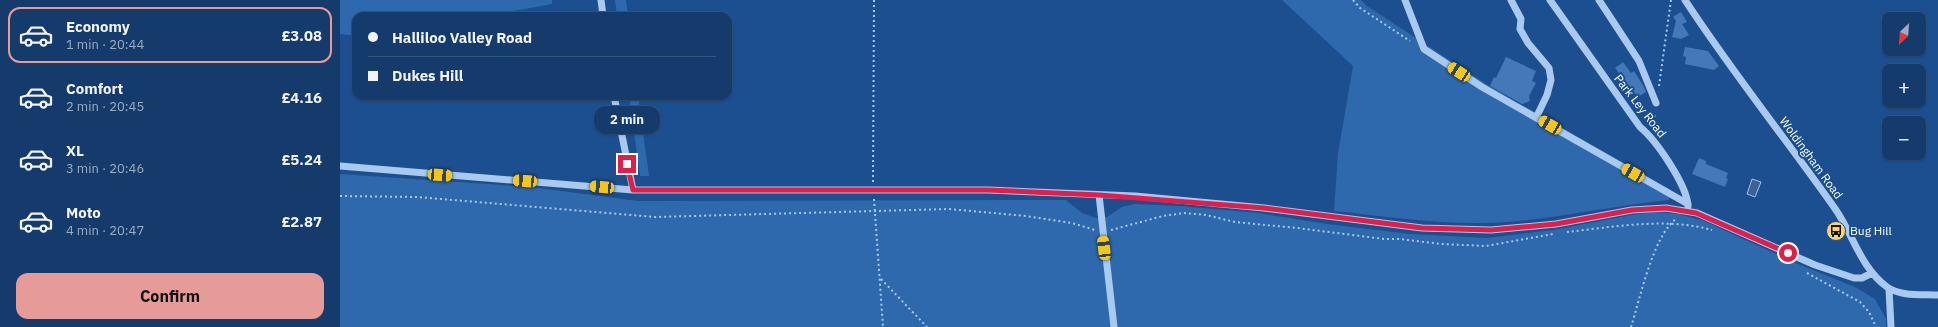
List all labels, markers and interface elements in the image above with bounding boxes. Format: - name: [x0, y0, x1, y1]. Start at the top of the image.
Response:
- north arrow: [1882, 12, 1926, 56]
- map controls: [1882, 12, 1926, 160]
- icon: car: [18, 17, 54, 53]
- text: Economy: [66, 17, 130, 36]
- text: £3.08: [282, 26, 322, 45]
- text: Halliloo Valley Road: [392, 28, 532, 47]
- text: 1 min · 20:44: [66, 36, 144, 53]
- car: [1446, 60, 1472, 84]
- button: +: [1882, 64, 1926, 108]
- text: Dukes Hill: [392, 66, 463, 85]
- street label: Park Ley Road: [1611, 71, 1670, 140]
- icon: car: [18, 79, 54, 115]
- text: Comfort: [66, 79, 123, 98]
- text: £4.16: [282, 88, 322, 107]
- text: 2 min · 20:45: [66, 98, 144, 115]
- callout: 2 min: [594, 106, 660, 134]
- text: 2 min: [610, 111, 644, 128]
- car: [1537, 114, 1563, 136]
- street label: Woldingham Road: [1777, 114, 1846, 202]
- button: −: [1882, 116, 1926, 160]
- icon: car: [18, 141, 54, 177]
- text: XL: [66, 141, 84, 160]
- text: £5.24: [282, 150, 322, 169]
- route end: [618, 155, 636, 173]
- text: 3 min · 20:46: [66, 160, 144, 177]
- car: [1620, 162, 1646, 184]
- car: [428, 168, 452, 182]
- car: [513, 174, 537, 188]
- car: [590, 180, 614, 194]
- icon: car: [18, 203, 54, 239]
- text: Moto: [66, 203, 101, 222]
- text: £2.87: [282, 212, 322, 231]
- bus stop icon: Bug Hill: [1825, 220, 1847, 242]
- text: 4 min · 20:47: [66, 222, 144, 239]
- place label: Bug Hill: [1850, 223, 1892, 238]
- car: [1097, 235, 1111, 261]
- route start: [1779, 244, 1797, 262]
- button: Confirm: [16, 273, 324, 319]

